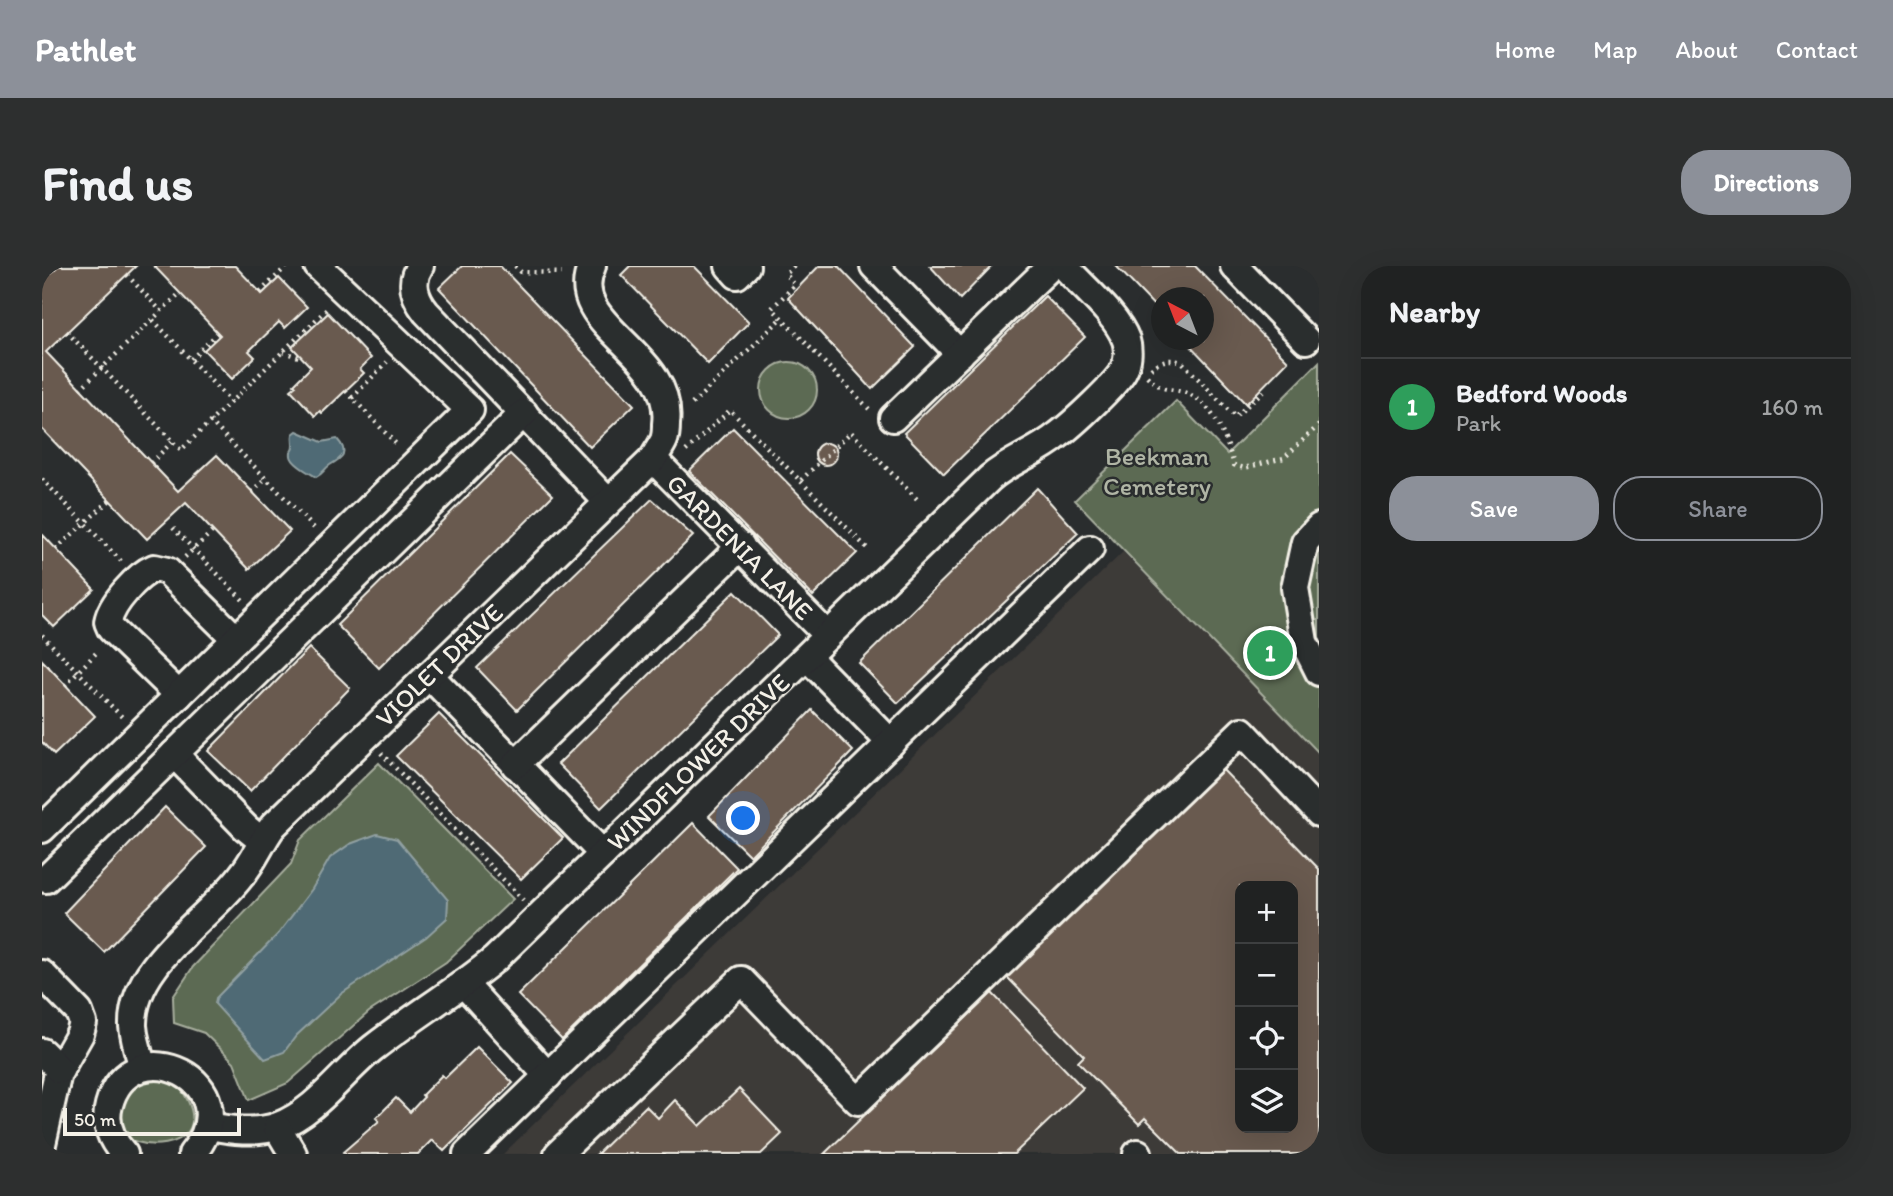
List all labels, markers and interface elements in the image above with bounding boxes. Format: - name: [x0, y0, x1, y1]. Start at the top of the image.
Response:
- text: Pathlet: [35, 30, 137, 69]
- text: Home: [1495, 35, 1555, 64]
- text: Map: [1593, 35, 1637, 64]
- text: About: [1675, 35, 1738, 64]
- text: Contact: [1776, 35, 1858, 64]
- button: Directions: [1681, 150, 1851, 215]
- text: Find us: [42, 153, 193, 212]
- north arrow: [1151, 287, 1214, 350]
- text: Nearby: [1389, 293, 1480, 330]
- text: Bedford Woods: [1456, 377, 1627, 409]
- text: 1: [1407, 393, 1417, 421]
- text: 160 m: [1761, 393, 1823, 421]
- text: Park: [1456, 409, 1501, 437]
- park label: Beekman Cemetery: [1103, 440, 1211, 502]
- street label: GARDENIA LANE: [660, 467, 820, 627]
- button: Save: [1389, 476, 1599, 541]
- button: Share: [1613, 476, 1823, 541]
- street label: VIOLET DRIVE: [369, 596, 509, 734]
- pin: 1: [1247, 627, 1293, 679]
- street label: WINDFLOWER DRIVE: [600, 666, 796, 858]
- your location: [726, 801, 760, 835]
- map controls: [1235, 881, 1298, 1133]
- button: +: [1235, 881, 1298, 944]
- button: −: [1235, 944, 1298, 1007]
- button: locate: [1235, 1007, 1298, 1070]
- button: layers: [1235, 1070, 1298, 1133]
- scale bar: [63, 1105, 242, 1137]
- text: 50 m: [74, 1108, 116, 1131]

